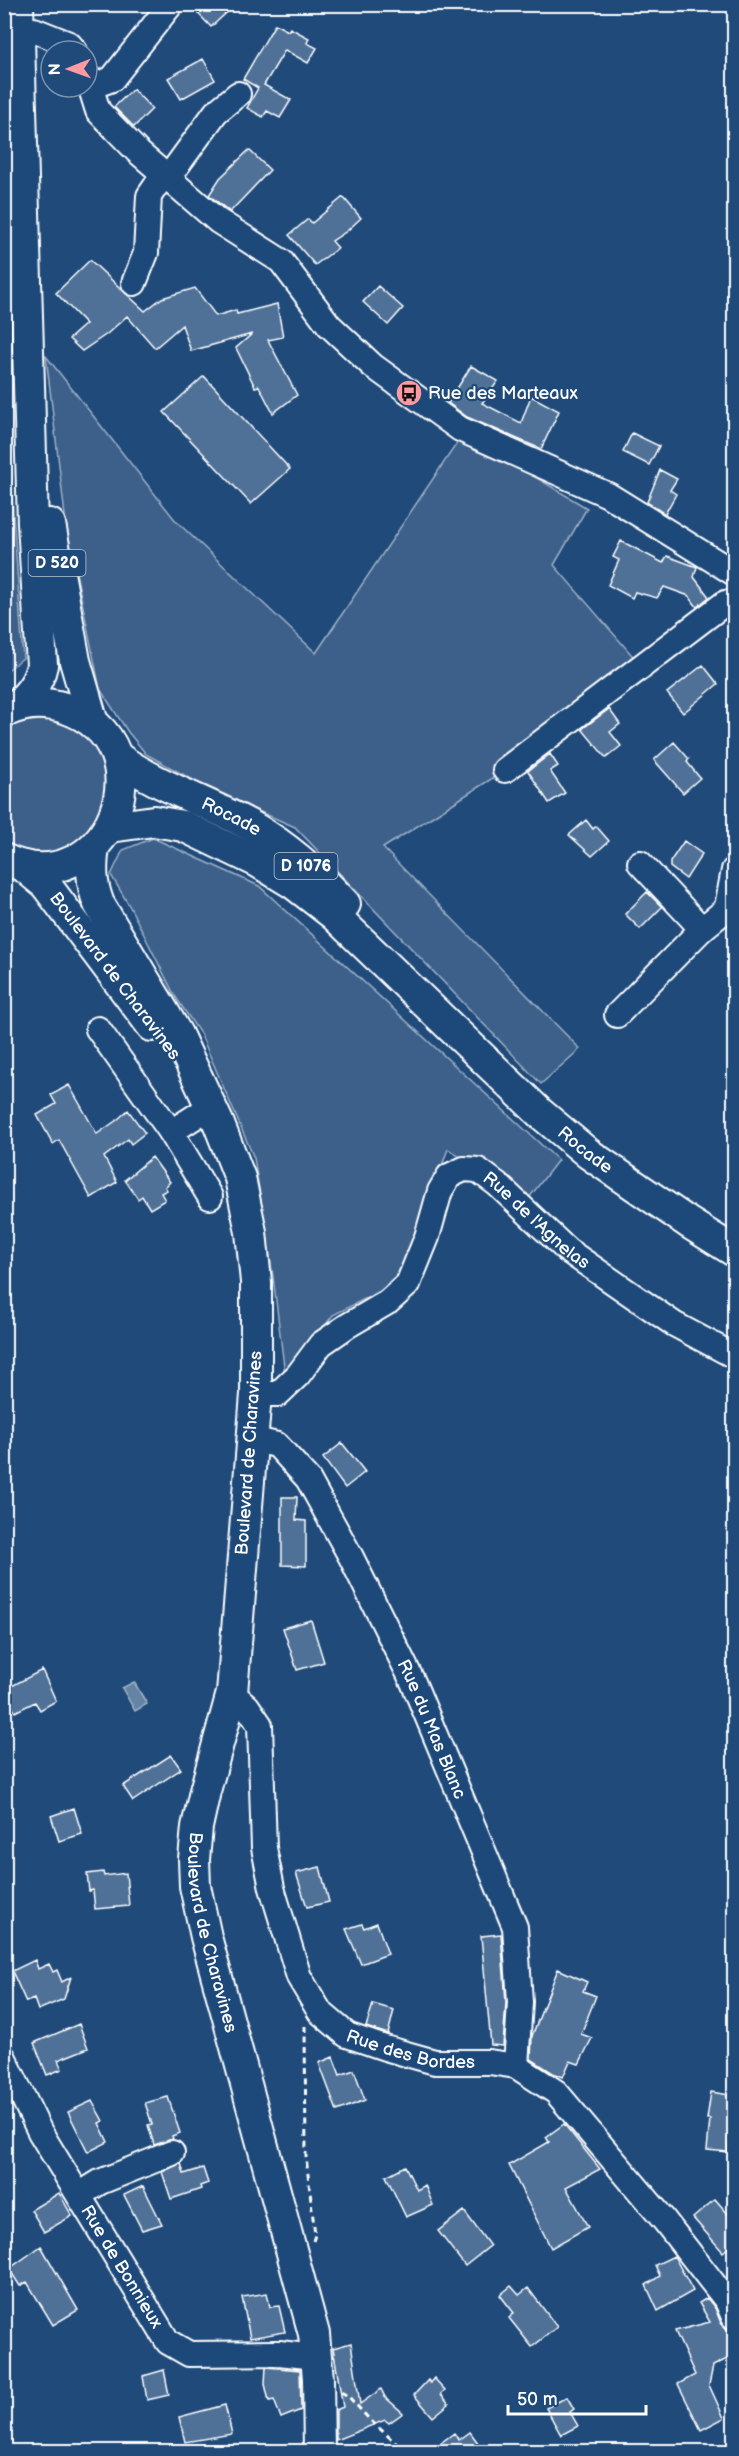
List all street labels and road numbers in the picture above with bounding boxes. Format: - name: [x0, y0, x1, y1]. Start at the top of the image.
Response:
- road number: D 520: [28, 550, 86, 576]
- street label: Rocade: [198, 793, 265, 840]
- road number: D 1076: [274, 853, 338, 879]
- street label: Boulevard de Charavines: [45, 888, 185, 1064]
- street label: Rocade: [554, 1122, 617, 1178]
- street label: Rue de l'Agnelas: [479, 1167, 594, 1273]
- street label: Boulevard de Charavines: [231, 1350, 267, 1556]
- street label: Rue du Mas Blanc: [393, 1656, 471, 1802]
- street label: Boulevard de Charavines: [183, 1831, 242, 2035]
- street label: Rue des Bordes: [344, 2025, 475, 2073]
- street label: Rue de Bonnieux: [77, 2201, 168, 2333]

